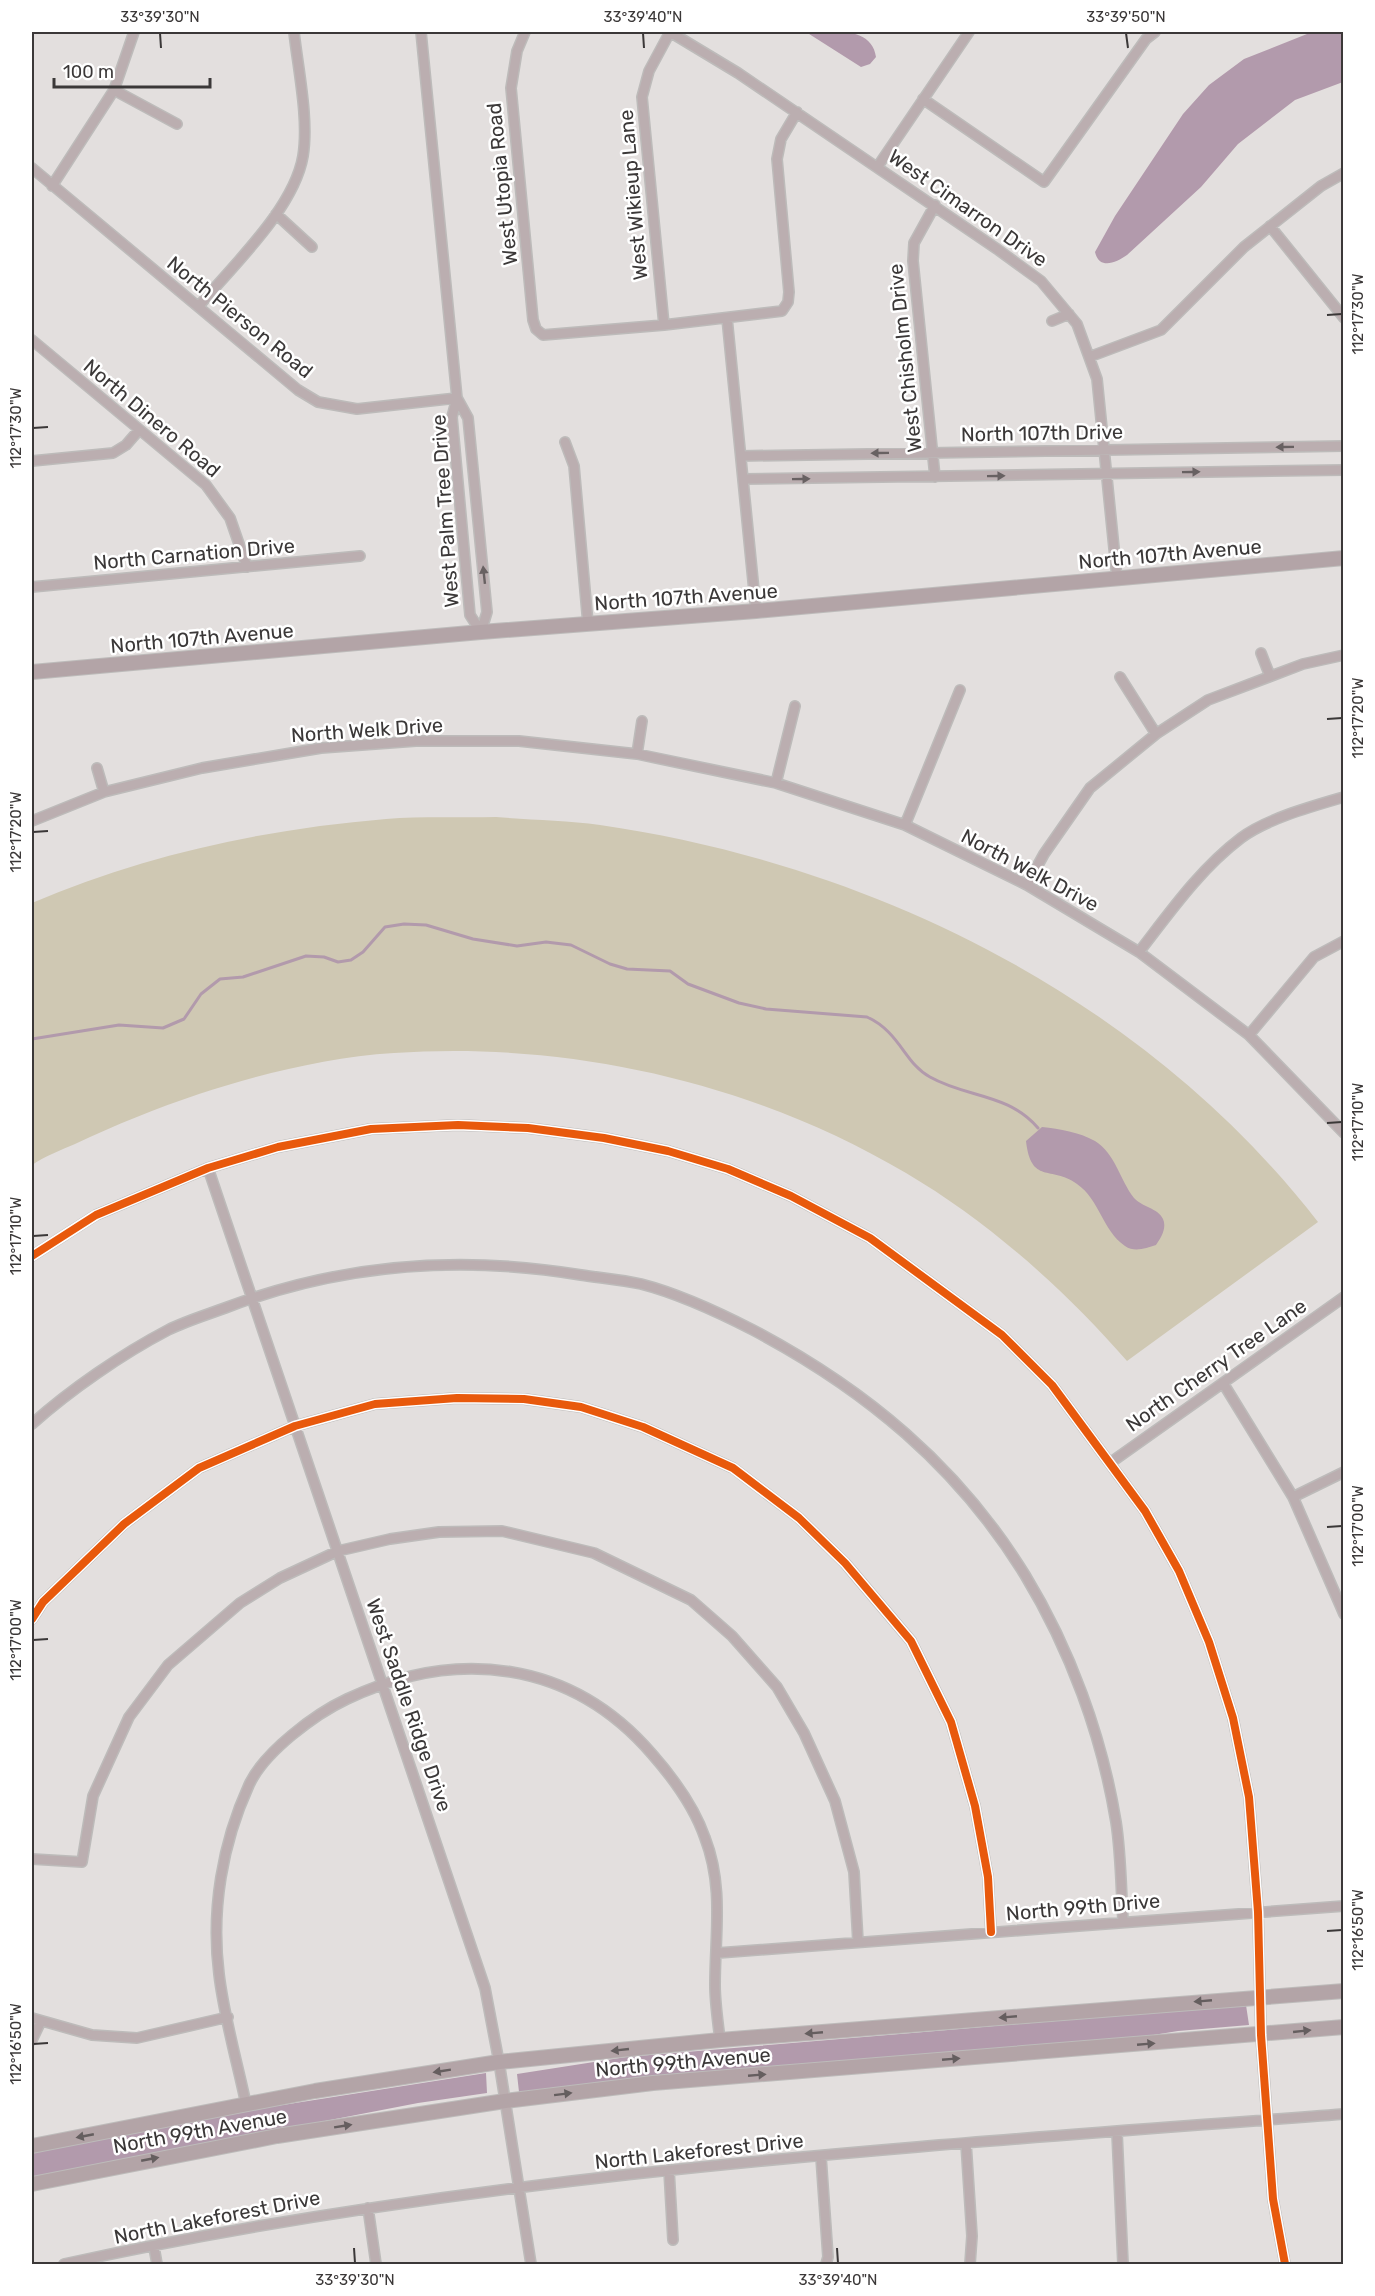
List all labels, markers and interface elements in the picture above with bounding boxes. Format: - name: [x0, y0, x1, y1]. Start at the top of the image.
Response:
- text: 33°39'30"N: [120, 8, 200, 26]
- text: 33°39'40"N: [603, 8, 683, 26]
- text: 33°39'50"N: [1086, 8, 1166, 26]
- scale bar: [54, 51, 210, 89]
- text: 100 m: [63, 61, 114, 83]
- street label: West Utopia Road: [482, 102, 522, 266]
- street label: West Wikieup Lane: [614, 109, 652, 281]
- street label: West Cimarron Drive: [884, 144, 1052, 272]
- street label: North Pierson Road: [162, 251, 318, 383]
- street label: West Chisholm Drive: [883, 262, 927, 454]
- text: 112°17'30"W: [1349, 273, 1367, 355]
- street label: North Dinero Road: [79, 354, 225, 482]
- text: 112°17'30"W: [7, 387, 25, 469]
- street label: West Palm Tree Drive: [426, 414, 464, 608]
- street label: North 107th Drive: [961, 420, 1123, 446]
- one-way arrow: [1276, 442, 1295, 452]
- one-way arrow: [871, 448, 890, 458]
- one-way arrow: [1182, 467, 1201, 477]
- one-way arrow: [987, 471, 1006, 480]
- one-way arrow: [792, 474, 811, 484]
- street label: North Carnation Drive: [92, 533, 296, 575]
- street label: North 107th Avenue: [1077, 534, 1263, 574]
- one-way arrow: [479, 565, 489, 584]
- street label: North 107th Avenue: [593, 579, 779, 615]
- street label: North 107th Avenue: [109, 618, 295, 658]
- text: 112°17'20"W: [1349, 678, 1367, 758]
- street label: North Welk Drive: [290, 713, 444, 747]
- text: 112°17'20"W: [7, 792, 25, 872]
- street label: North Welk Drive: [957, 824, 1103, 916]
- text: 112°17'10"W: [1349, 1083, 1367, 1161]
- text: 112°17'10"W: [7, 1197, 25, 1275]
- street label: North Cherry Tree Lane: [1121, 1294, 1311, 1436]
- text: 112°17'00"W: [1349, 1485, 1367, 1567]
- street label: West Saddle Ridge Drive: [361, 1595, 457, 1815]
- text: 112°17'00"W: [7, 1599, 25, 1681]
- street label: North 99th Drive: [1005, 1888, 1161, 1926]
- text: 112°16'50"W: [1349, 1889, 1367, 1971]
- one-way arrow: [1193, 1996, 1212, 2006]
- text: 112°16'50"W: [7, 2003, 25, 2085]
- one-way arrow: [999, 2012, 1018, 2022]
- one-way arrow: [1293, 2026, 1312, 2036]
- one-way arrow: [805, 2028, 824, 2037]
- one-way arrow: [1136, 2039, 1155, 2048]
- street label: North 99th Avenue: [594, 2042, 772, 2082]
- one-way arrow: [610, 2045, 629, 2055]
- one-way arrow: [942, 2054, 961, 2064]
- one-way arrow: [432, 2067, 451, 2076]
- one-way arrow: [747, 2070, 766, 2079]
- one-way arrow: [553, 2089, 572, 2099]
- street label: North 99th Avenue: [111, 2104, 289, 2158]
- one-way arrow: [333, 2121, 352, 2130]
- street label: North Lakeforest Drive: [593, 2128, 805, 2174]
- one-way arrow: [75, 2132, 94, 2141]
- one-way arrow: [141, 2154, 160, 2163]
- street label: North Lakeforest Drive: [112, 2185, 322, 2249]
- text: 33°39'30"N: [315, 2271, 395, 2289]
- text: 33°39'40"N: [798, 2271, 878, 2289]

